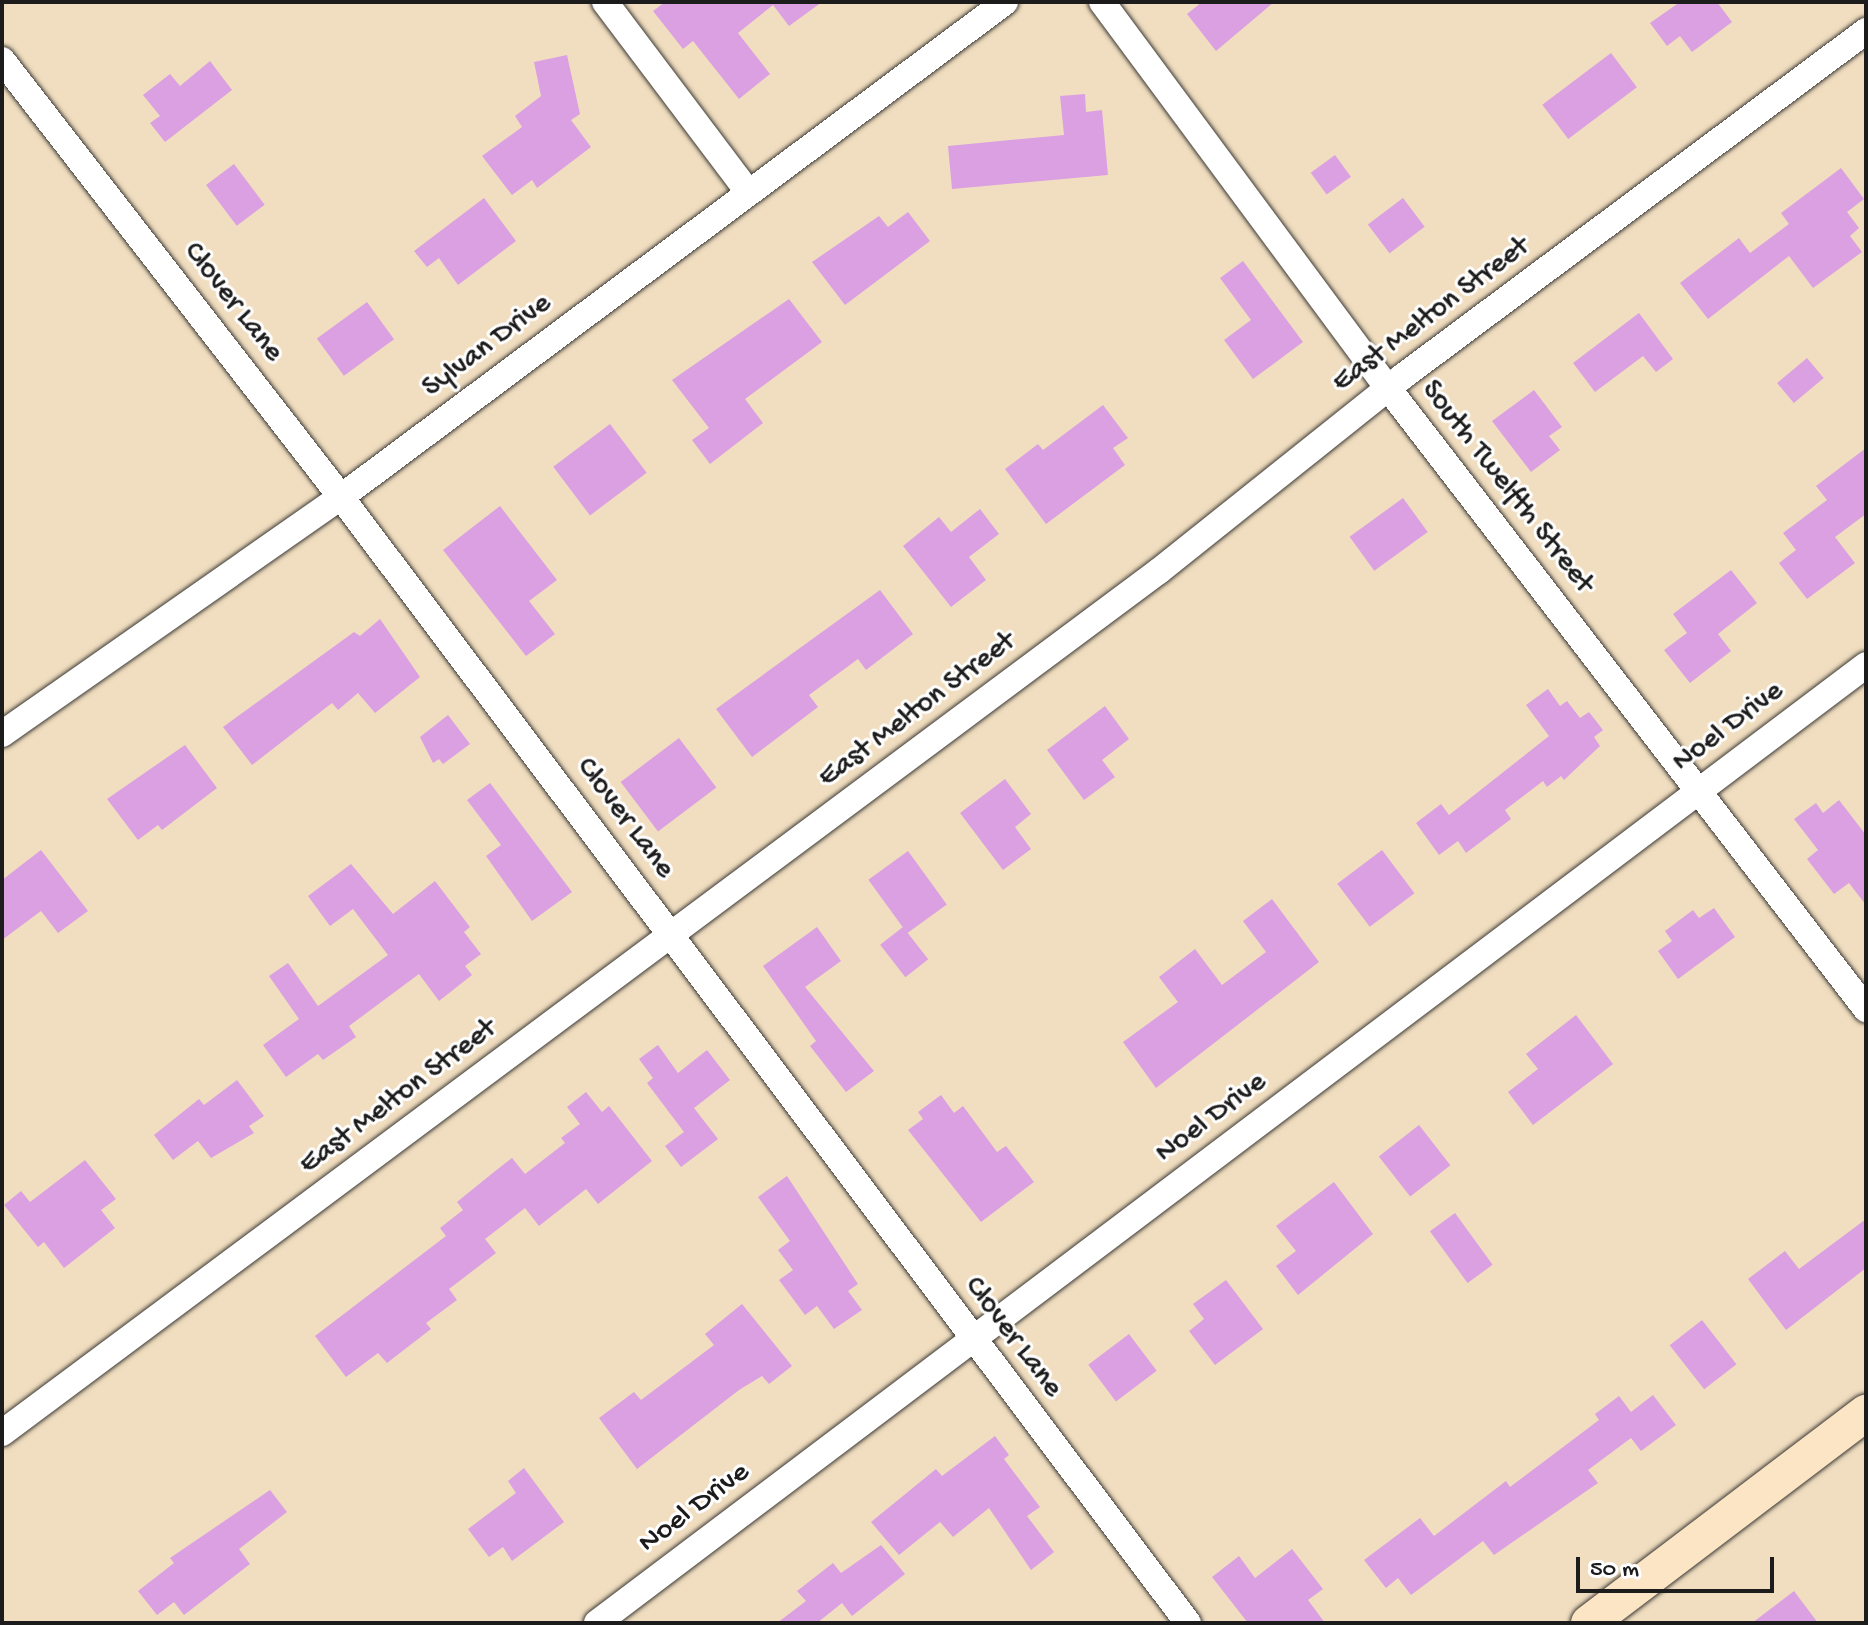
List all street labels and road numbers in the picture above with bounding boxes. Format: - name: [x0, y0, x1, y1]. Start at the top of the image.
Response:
- street label: East Melton Street: [1326, 230, 1538, 402]
- street label: Clover Lane: [174, 236, 290, 370]
- street label: Sylvan Drive: [417, 287, 559, 407]
- street label: South Twelfth Street: [1412, 374, 1600, 602]
- street label: East Melton Street: [812, 625, 1024, 797]
- street label: Noel Drive: [1666, 675, 1792, 781]
- street label: Clover Lane: [567, 751, 681, 887]
- street label: East Melton Street: [293, 1012, 505, 1184]
- street label: Noel Drive: [1149, 1066, 1275, 1172]
- street label: Clover Lane: [955, 1270, 1069, 1406]
- street label: Noel Drive: [632, 1456, 758, 1562]

